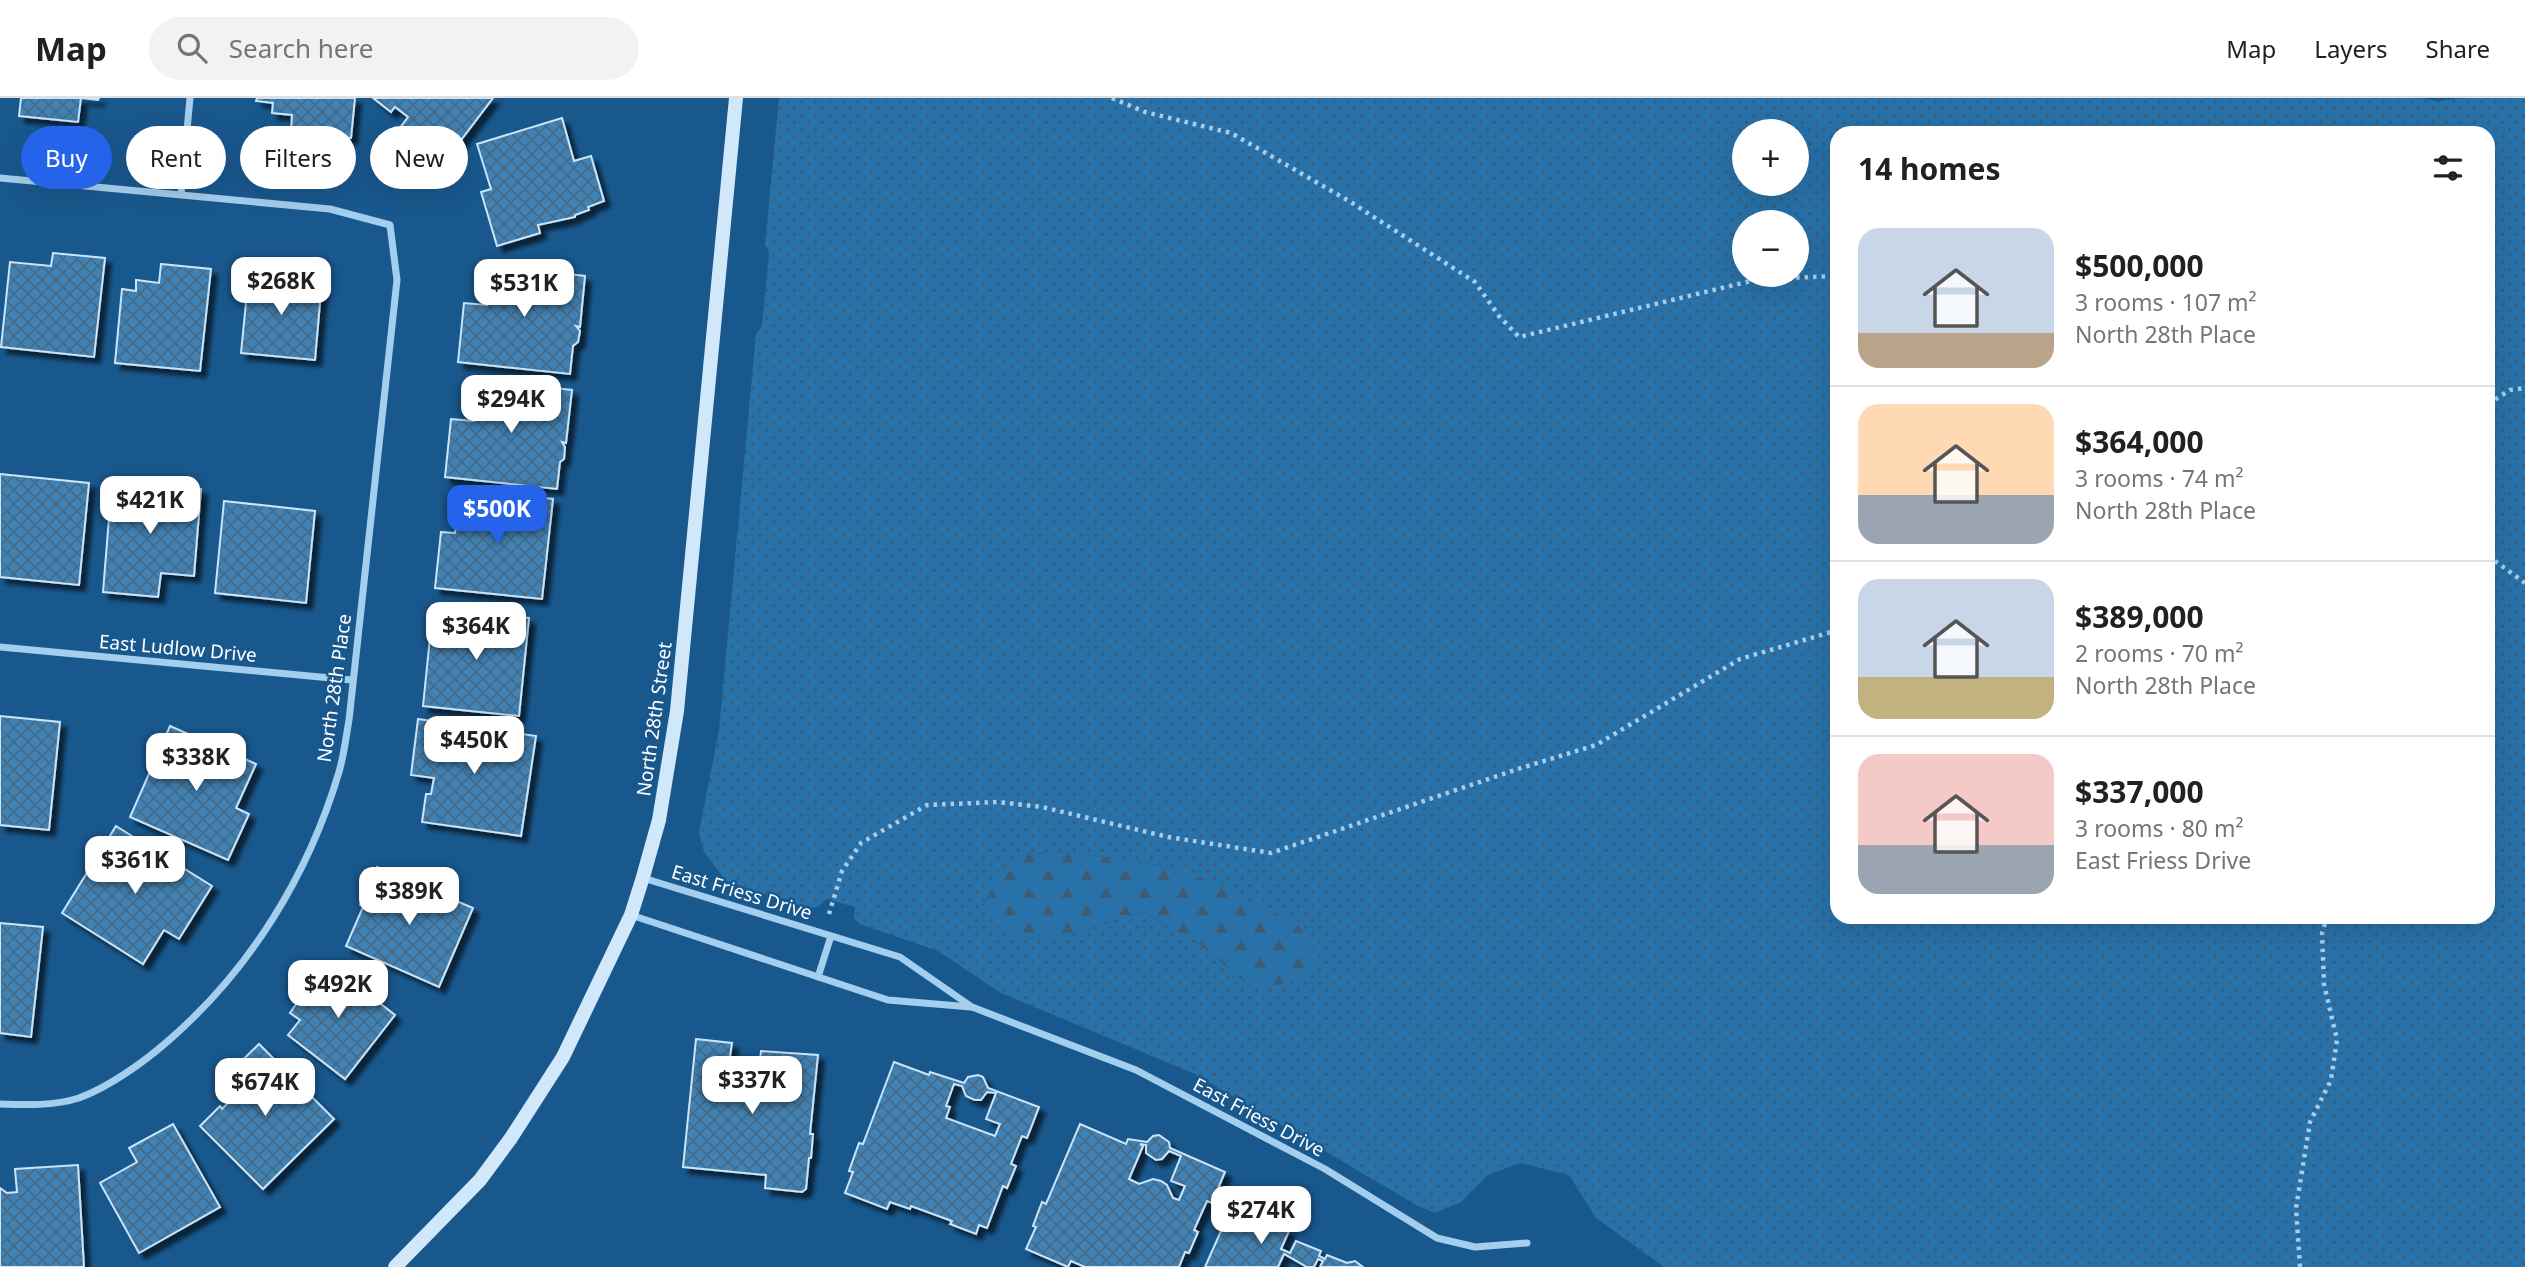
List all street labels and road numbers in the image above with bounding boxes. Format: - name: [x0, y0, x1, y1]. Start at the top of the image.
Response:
- street label: North 28th Place: [311, 612, 357, 764]
- street label: East Ludlow Drive: [98, 628, 258, 668]
- street label: North 28th Street: [630, 640, 678, 798]
- street label: East Friess Drive: [669, 858, 815, 926]
- street label: East Friess Drive: [1189, 1071, 1329, 1163]

